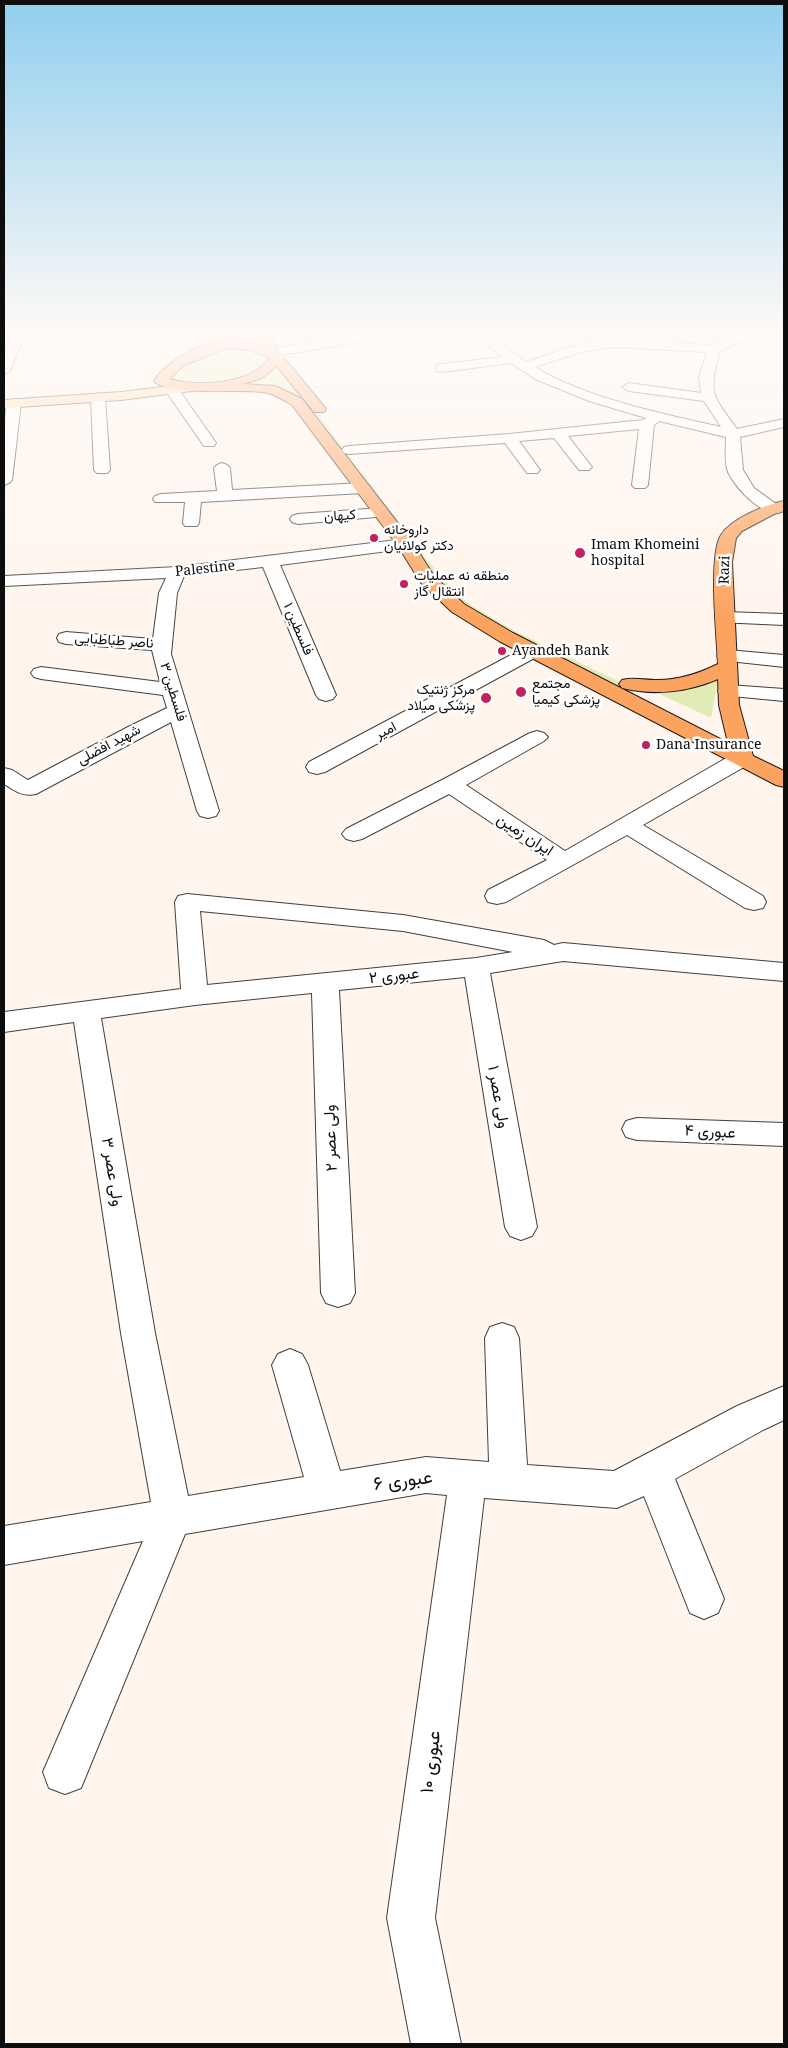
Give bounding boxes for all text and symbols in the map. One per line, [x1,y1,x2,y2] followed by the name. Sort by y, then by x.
[323,506,357,526] street label: کیهان
[384,522,454,554] place label: داروخانه دکتر کولائیان
[368,532,380,544] marker: داروخانه دکتر کولائیان
[591,537,700,570] place label: Imam Khomeini hospital
[573,546,587,560] marker: Imam Khomeini hospital
[716,555,734,585] street label: Razi
[174,557,236,581] street label: Palestine
[414,568,509,600] place label: منطقه نه عملیات انتقال گاز
[398,578,410,590] marker: منطقه نه عملیات انتقال گاز
[279,600,317,658] street label: فلسطین ۱
[74,630,154,652] street label: ناصر طباطبایی
[512,643,609,659] place label: Ayandeh Bank
[496,645,508,657] marker: Ayandeh Bank
[156,661,190,723] street label: فلسطین ۳
[532,676,600,709] place label: مجتمع پزشکی کیمیا
[407,682,475,714] place label: مرکز ژنتیک پزشکی میلاد
[514,685,528,699] marker: مجتمع پزشکی کیمیا
[479,691,493,705] marker: مرکز ژنتیک پزشکی میلاد
[372,718,400,744] street label: امیر
[74,721,144,769] street label: شهید افضلی
[656,737,762,753] place label: Dana Insurance
[640,739,652,751] marker: Dana Insurance
[493,810,557,860] street label: ایران زمین
[368,964,420,988] street label: عبوری ۲
[483,1064,513,1130] street label: ولی عصر ۱
[320,1104,342,1172] street label: ولی عصر ۲
[684,1121,736,1143] street label: عبوری ۴
[97,1136,127,1208] street label: ولی عصر ۳
[372,1466,434,1496] street label: عبوری ۶
[416,1729,446,1795] street label: عبوری ۱۰

